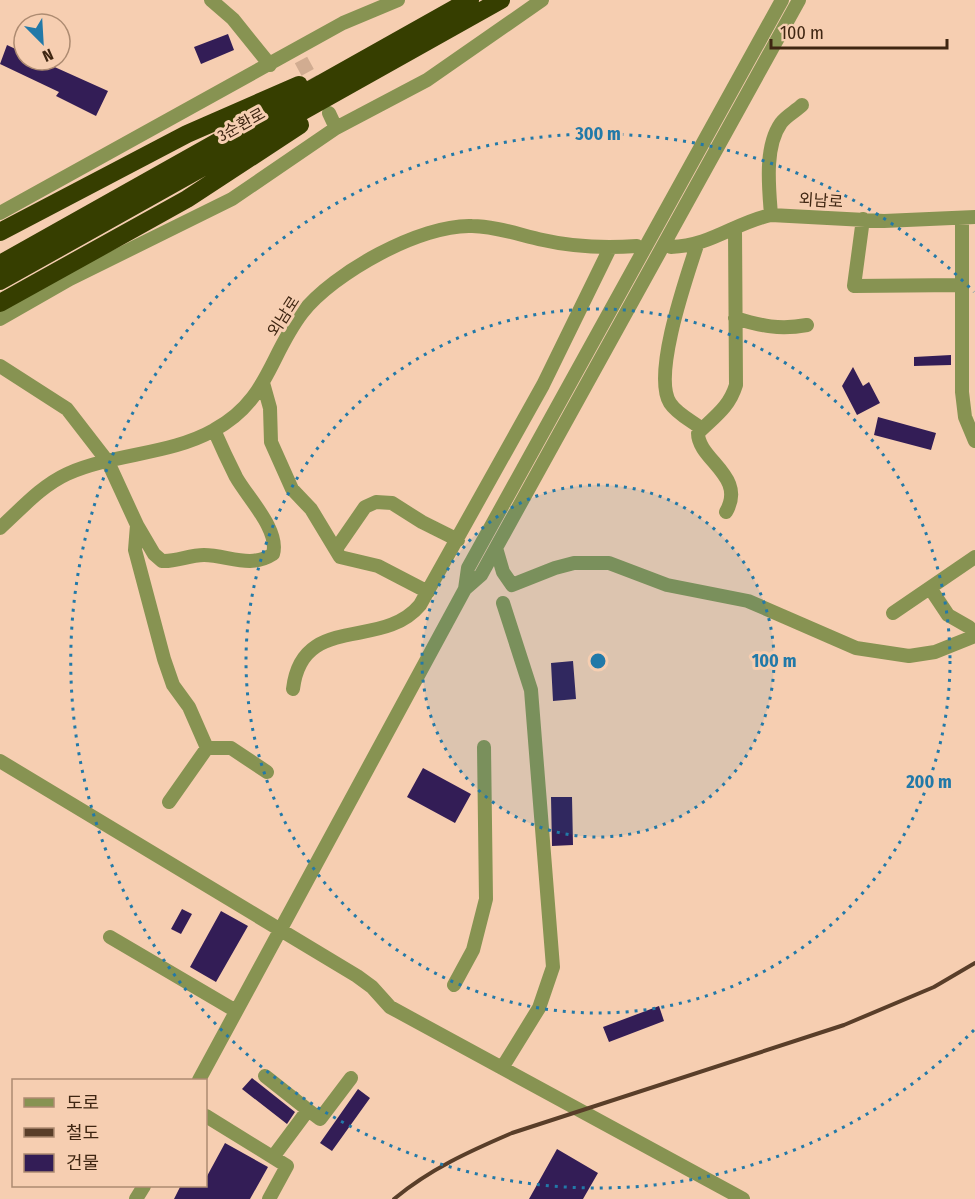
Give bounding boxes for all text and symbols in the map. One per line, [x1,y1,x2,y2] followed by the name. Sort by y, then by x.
[12,12,72,72] north arrow
[771,12,946,50] scale bar
[780,22,824,44] text: 100 m
[40,45,56,66] text: N
[214,104,269,145] street label: 3순환로
[574,123,621,145] text: 300 m
[798,189,844,212] street label: 외남로
[263,292,304,340] street label: 외남로
[752,650,796,672] text: 100 m
[588,651,608,671] centre of rings
[905,771,952,793] text: 200 m
[12,1079,207,1187] legend
[66,1092,99,1114] text: 도로
[66,1122,99,1144] text: 철도
[66,1152,99,1174] text: 건물

